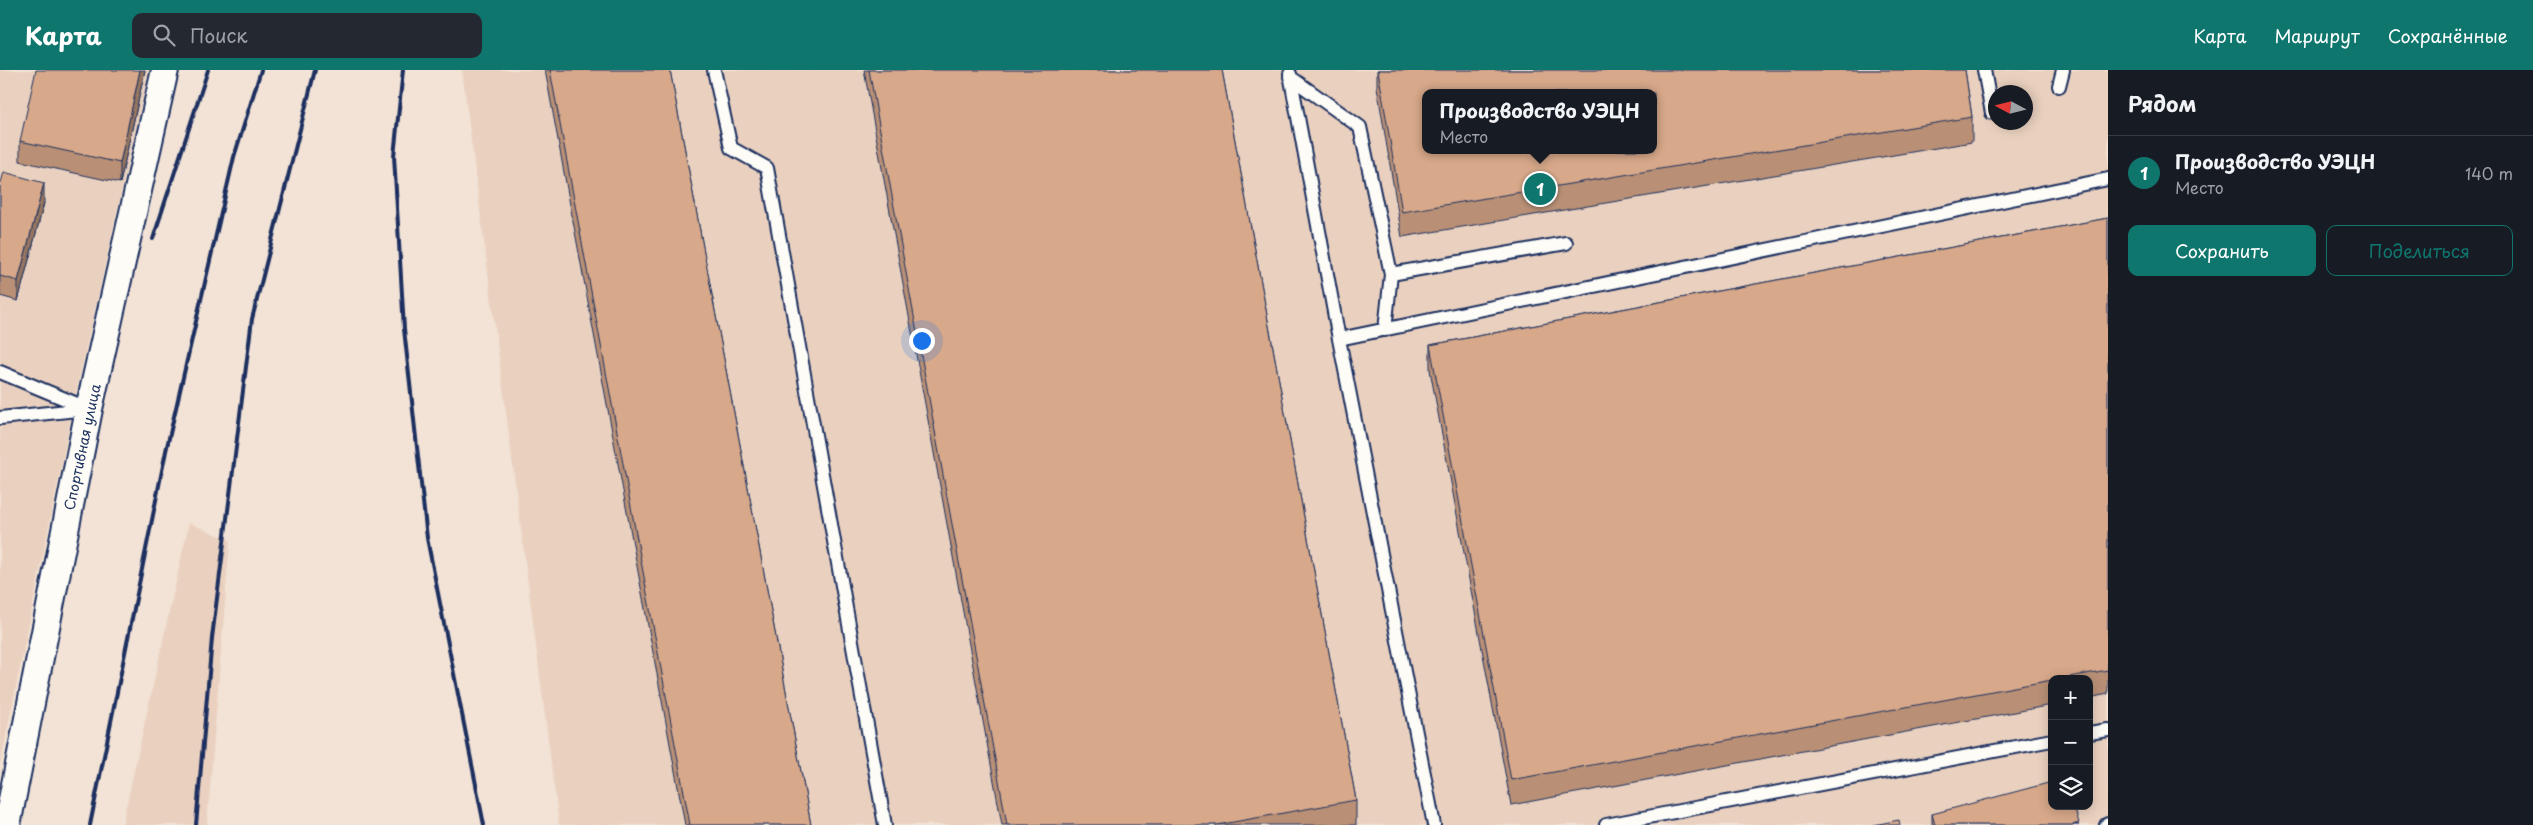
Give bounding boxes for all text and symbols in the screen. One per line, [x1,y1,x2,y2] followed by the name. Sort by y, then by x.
[132,13,482,58] search box
[25,17,102,53] text: Карта
[150,21,178,49] icon: search
[190,21,248,49] text: Поиск
[2194,22,2246,49] text: Карта
[2274,22,2360,49] text: Маршрут
[2388,22,2508,49] text: Сохранённые
[1988,85,2033,130] north arrow
[2128,87,2196,119] text: Рядом
[1422,89,1657,154] popup
[1439,96,1640,124] text: Производство УЭЦН
[1439,124,1488,148] text: Место
[2175,147,2375,175] text: Производство УЭЦН
[2140,161,2148,185] text: 1
[2465,161,2513,185] text: 140 m
[1524,170,1556,208] pin: 1
[2175,175,2224,199] text: Место
[2128,225,2316,276] button: Сохранить
[2326,225,2513,276] button: Поделиться
[909,328,935,354] your location
[58,382,106,512] street label: Спортивная улица
[2048,675,2093,810] map controls
[2048,675,2093,720] button: +
[2048,720,2093,765] button: −
[2048,765,2093,810] button: layers

